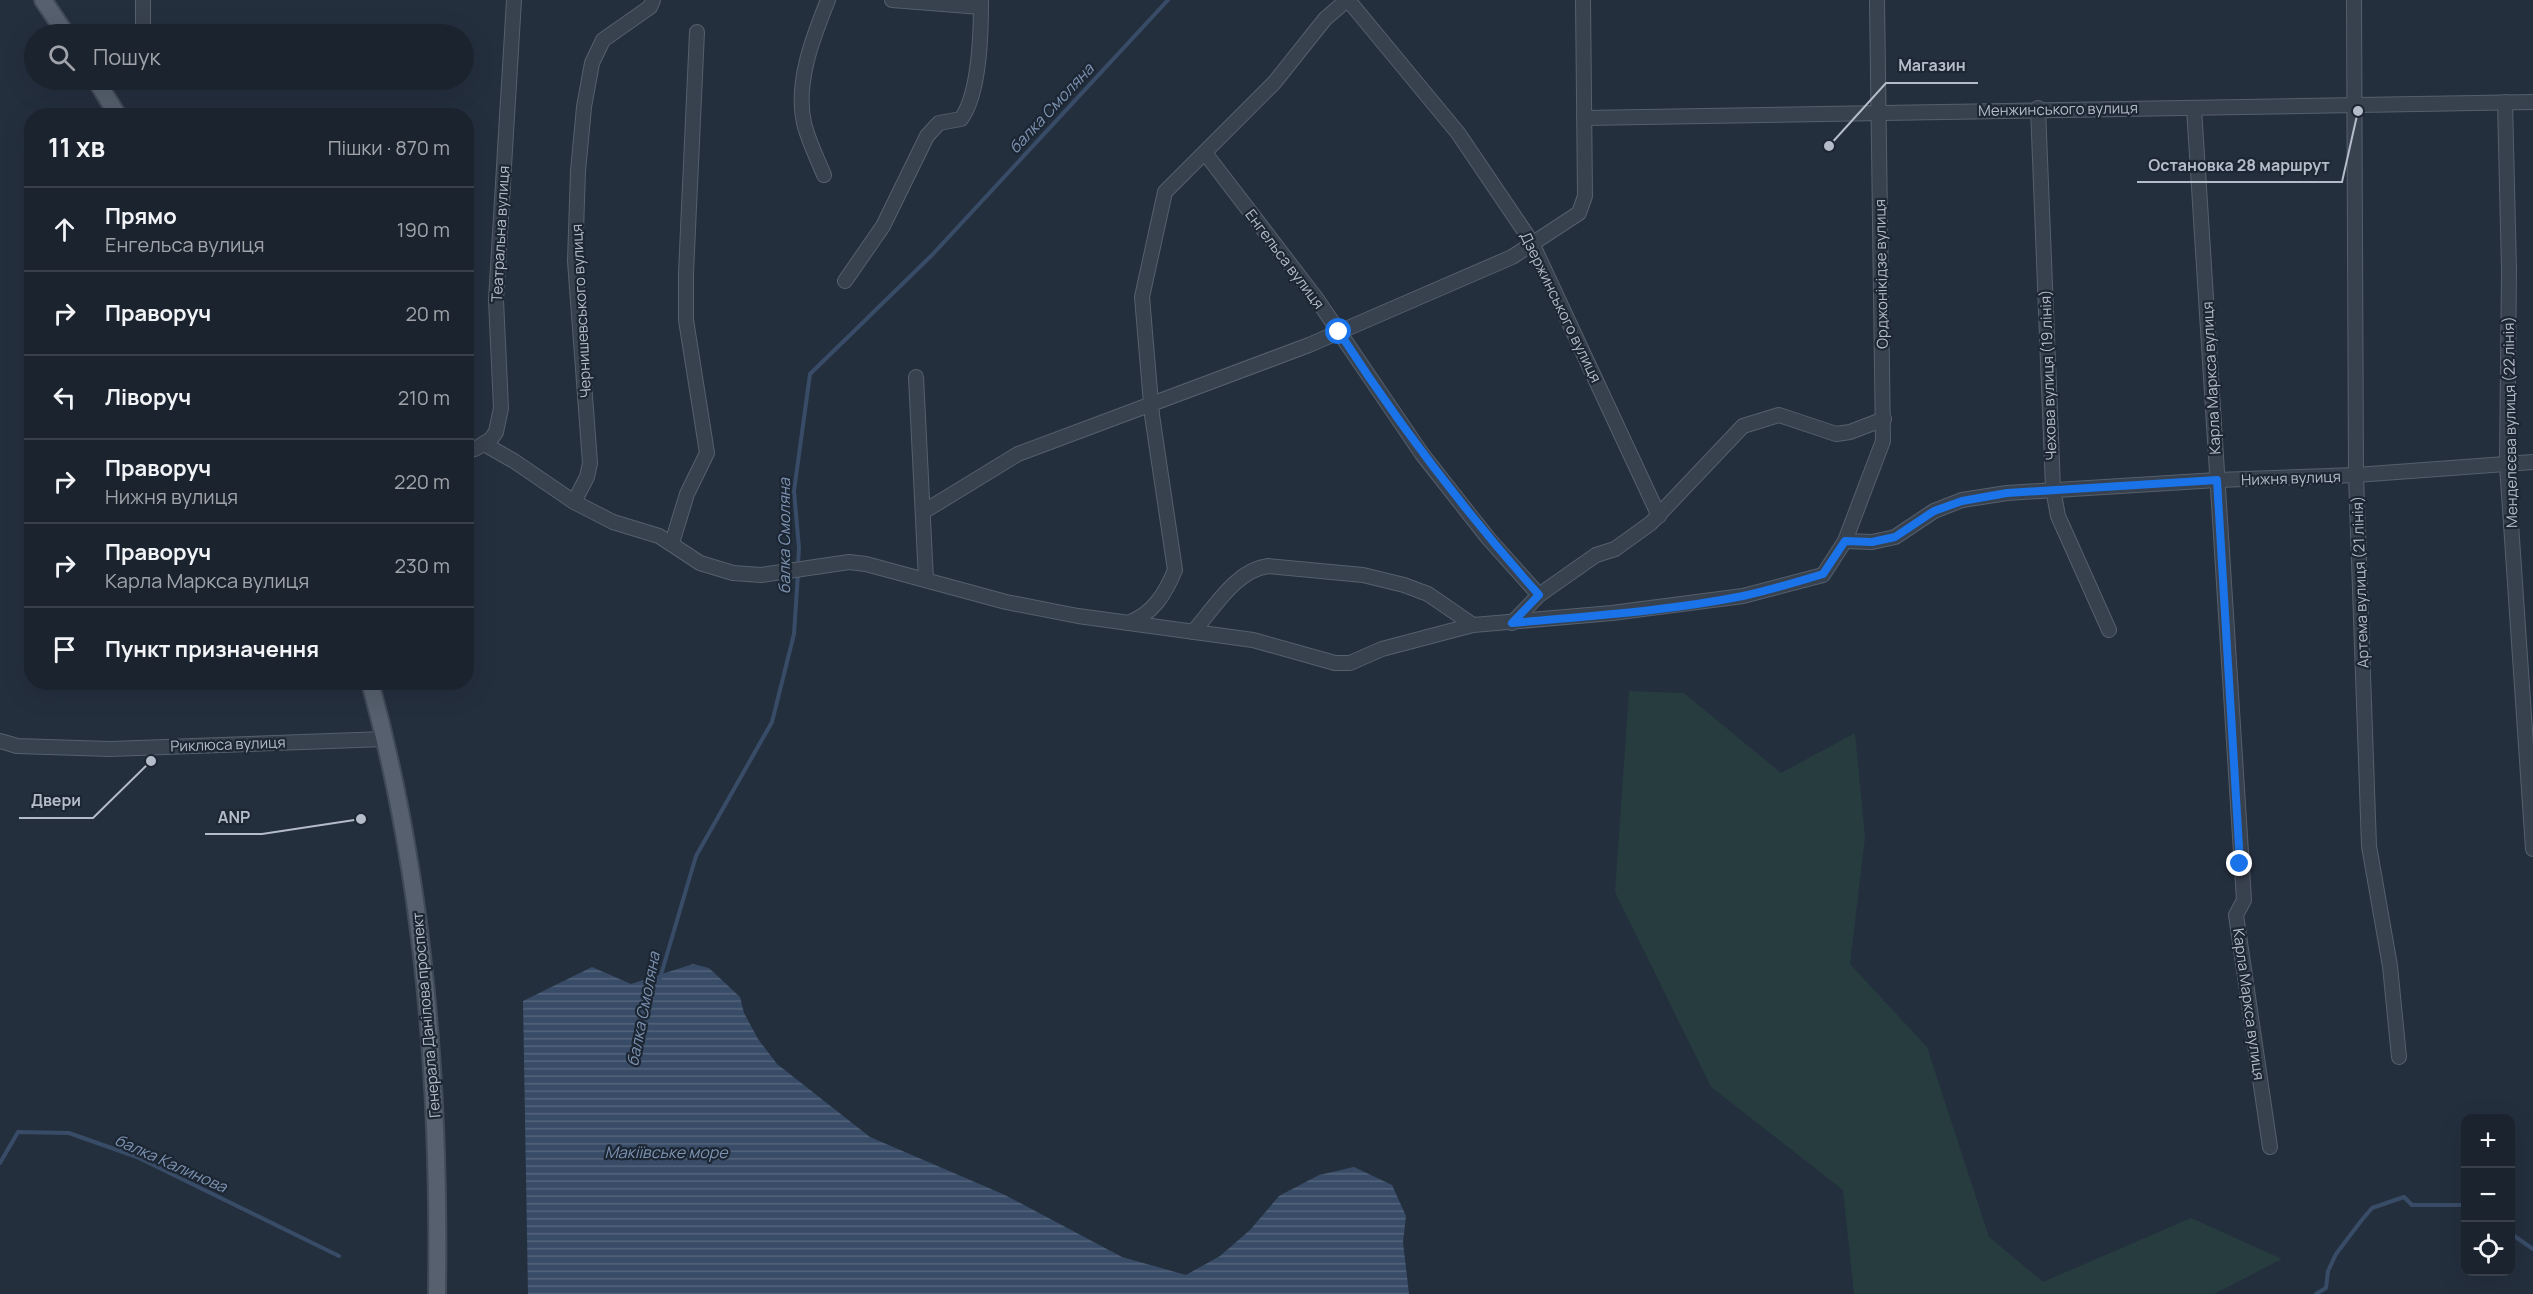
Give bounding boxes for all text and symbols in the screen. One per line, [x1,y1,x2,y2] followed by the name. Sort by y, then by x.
[24,24,474,90] search box
[45,41,78,74] icon: search
[93,42,160,72] text: Пошук
[1886,49,1978,83] callout: Магазин
[1898,54,1966,76] text: Магазин
[1003,57,1099,158] water label: балка Смоляна
[1978,97,2138,121] street label: Менжинського вулиця
[48,129,105,165] text: 11 хв
[328,134,450,161] text: Пішки · 870 m
[2137,148,2342,182] callout: Остановка 28 маршрут
[2148,154,2330,176] text: Остановка 28 маршрут
[486,165,514,303] street label: Театральна вулиця
[1869,199,1893,349] street label: Орджонікідзе вулиця
[105,201,177,231] text: Прямо
[1241,205,1329,313] street label: Енгельса вулиця
[48,213,81,246] icon: ahead
[397,216,450,243] text: 190 m
[566,223,596,399] street label: Чернишевського вулиця
[1515,228,1607,386] street label: Дзержинського вулиця
[105,231,265,258] text: Енгельса вулиця
[2035,289,2061,461] street label: Чехова вулиця (19 лiнiя)
[48,297,81,330] icon: right
[105,298,211,328] text: Праворуч
[405,300,450,327] text: 20 m
[2197,301,2225,455] street label: Карла Маркса вулиця
[2498,316,2522,528] street label: Менделєєва вулиця (22 лiнiя)
[1325,318,1351,344] route start
[48,381,81,414] icon: left
[105,382,191,412] text: Ліворуч
[398,384,450,411] text: 210 m
[105,453,211,483] text: Праворуч
[48,465,81,498] icon: right
[2241,466,2341,490] street label: Нижня вулиця
[394,468,450,495] text: 220 m
[773,477,795,594] water label: балка Смоляна
[105,483,238,510] text: Нижня вулиця
[2346,495,2374,669] street label: Артема вулиця (21 лiнiя)
[105,537,211,567] text: Праворуч
[48,549,81,582] icon: right
[394,552,450,579] text: 230 m
[105,567,309,594] text: Карла Маркса вулиця
[48,633,81,666] icon: arrive
[105,634,319,664] text: Пункт призначення
[170,731,286,757] street label: Риклюса вулиця
[19,784,93,818] callout: Двери
[31,789,81,811] text: Двери
[205,800,262,834] callout: ANP
[218,806,250,828] text: ANP
[2226,850,2252,876] route end
[407,911,445,1119] street label: Генерала Данілова проспект
[2228,927,2270,1081] street label: Карла Маркса вулиця
[621,949,665,1068] water label: балка Смоляна
[2461,1114,2515,1276] map controls
[2461,1114,2515,1168] button: +
[111,1128,232,1198] water label: балка Калинова
[604,1141,729,1163] water label: Макіївське море
[2461,1168,2515,1222] button: −
[2461,1222,2515,1276] button: locate

